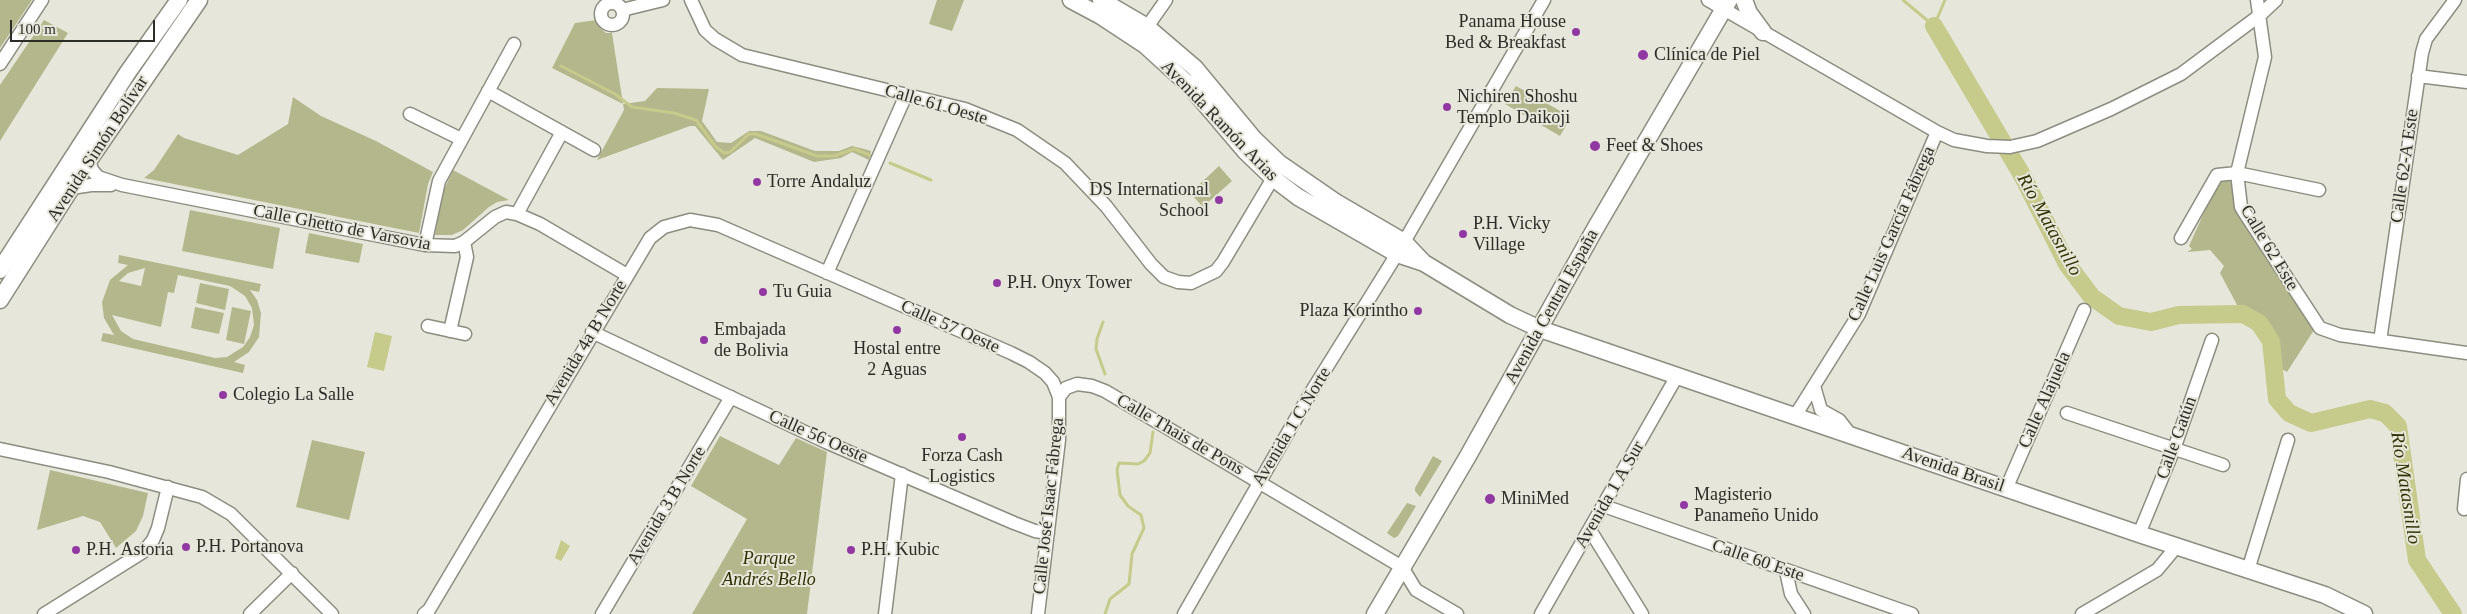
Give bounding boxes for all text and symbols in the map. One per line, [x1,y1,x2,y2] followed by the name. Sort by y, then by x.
[12,10,158,42] scale bar
[1445,11,1566,54] place label: Panama House Bed & Breakfast
[18,21,56,37] text: 100 m
[1570,26,1582,38] marker: Panama House Bed & Breakfast
[1654,44,1760,66] place label: Clínica de Piel
[1636,48,1650,62] marker: Clínica de Piel
[1156,56,1282,186] street label: Avenida Ramón Arias
[43,72,153,226] street label: Avenida Simón Bolívar
[882,80,990,130] street label: Calle 61 Oeste
[1457,86,1577,128] place label: Nichiren Shoshu Templo Daikoji
[1441,101,1453,113] marker: Nichiren Shoshu Templo Daikoji
[2386,108,2424,224] street label: Calle 62-A Este
[1606,135,1703,157] place label: Feet & Shoes
[1588,139,1602,153] marker: Feet & Shoes
[1844,143,1940,325] street label: Calle Luis García Fábrega
[2012,170,2086,280] water label: Río Matasnillo
[767,171,871,193] place label: Torre Andaluz
[751,176,763,188] marker: Torre Andaluz
[1090,179,1209,222] place label: DS International School
[1213,194,1225,206] marker: DS International School
[251,200,433,256] street label: Calle Ghetto de Varsovia
[2235,201,2303,295] street label: Calle 62 Este
[1473,213,1550,255] place label: P.H. Vicky Village
[1500,226,1604,388] street label: Avenida Central España
[1457,228,1469,240] marker: P.H. Vicky Village
[1007,272,1132,294] place label: P.H. Onyx Tower
[540,276,632,410] street label: Avenida 4a B Norte
[991,277,1003,289] marker: P.H. Onyx Tower
[773,281,832,303] place label: Tu Guia
[757,286,769,298] marker: Tu Guia
[897,296,1003,358] street label: Calle 57 Oeste
[1300,300,1408,322] place label: Plaza Korintho
[1412,305,1424,317] marker: Plaza Korintho
[714,319,788,362] place label: Embajada de Bolivia
[891,324,903,336] marker: Hostal entre 2 Aguas
[698,334,710,346] marker: Embajada de Bolivia
[853,338,941,380] place label: Hostal entre 2 Aguas
[2014,348,2076,452] street label: Calle Alajuela
[1248,364,1336,490] street label: Avenida 1 C Norte
[233,384,354,406] place label: Colegio La Salle
[217,389,229,401] marker: Colegio La Salle
[1112,390,1248,480] street label: Calle Thais de Pons
[2152,394,2202,482] street label: Calle Gatún
[765,406,871,468] street label: Calle 56 Oeste
[1029,417,1069,595] street label: Calle José Isaac Fábrega
[2385,430,2425,546] water label: Río Matasnillo
[956,431,968,443] marker: Forza Cash Logistics
[1571,438,1649,552] street label: Avenida 1 A Sur
[1899,442,2007,498] street label: Avenida Brasil
[623,443,711,569] street label: Avenida 3 B Norte
[921,445,1003,488] place label: Forza Cash Logistics
[1694,484,1818,526] place label: Magisterio Panameño Unido
[1501,488,1569,510] place label: MiniMed
[1483,492,1497,506] marker: MiniMed
[1678,499,1690,511] marker: Magisterio Panameño Unido
[1709,535,1807,587] street label: Calle 60 Este
[196,536,303,558] place label: P.H. Portanova
[86,539,174,561] place label: P.H. Astoria
[861,539,940,561] place label: P.H. Kubic
[180,541,192,553] marker: P.H. Portanova
[70,544,82,556] marker: P.H. Astoria
[845,544,857,556] marker: P.H. Kubic
[722,548,816,590] park label: Parque Andrés Bello

